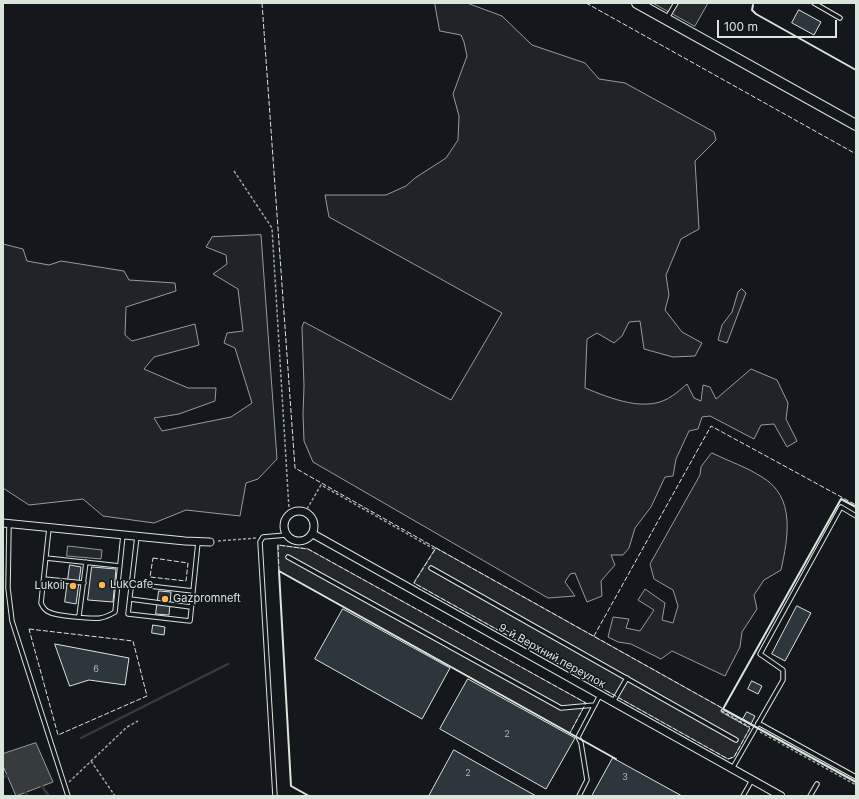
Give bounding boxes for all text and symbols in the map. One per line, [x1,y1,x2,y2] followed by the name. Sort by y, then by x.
[719,12,839,38] scale bar
[724,19,758,34] text: 100 m
[110,578,153,592] place label: LukCafe
[35,579,65,593] place label: Lukoil
[97,580,107,590] marker: LukCafe
[68,581,78,591] marker: Lukoil
[173,592,241,606] place label: Gazpromneft
[160,594,170,604] marker: Gazpromneft
[496,621,608,691] street label: 9-й Верхний переулок
[93,664,99,674] house number: 6
[504,729,510,739] house number: 2
[465,768,471,778] house number: 2
[622,772,628,782] house number: 3

